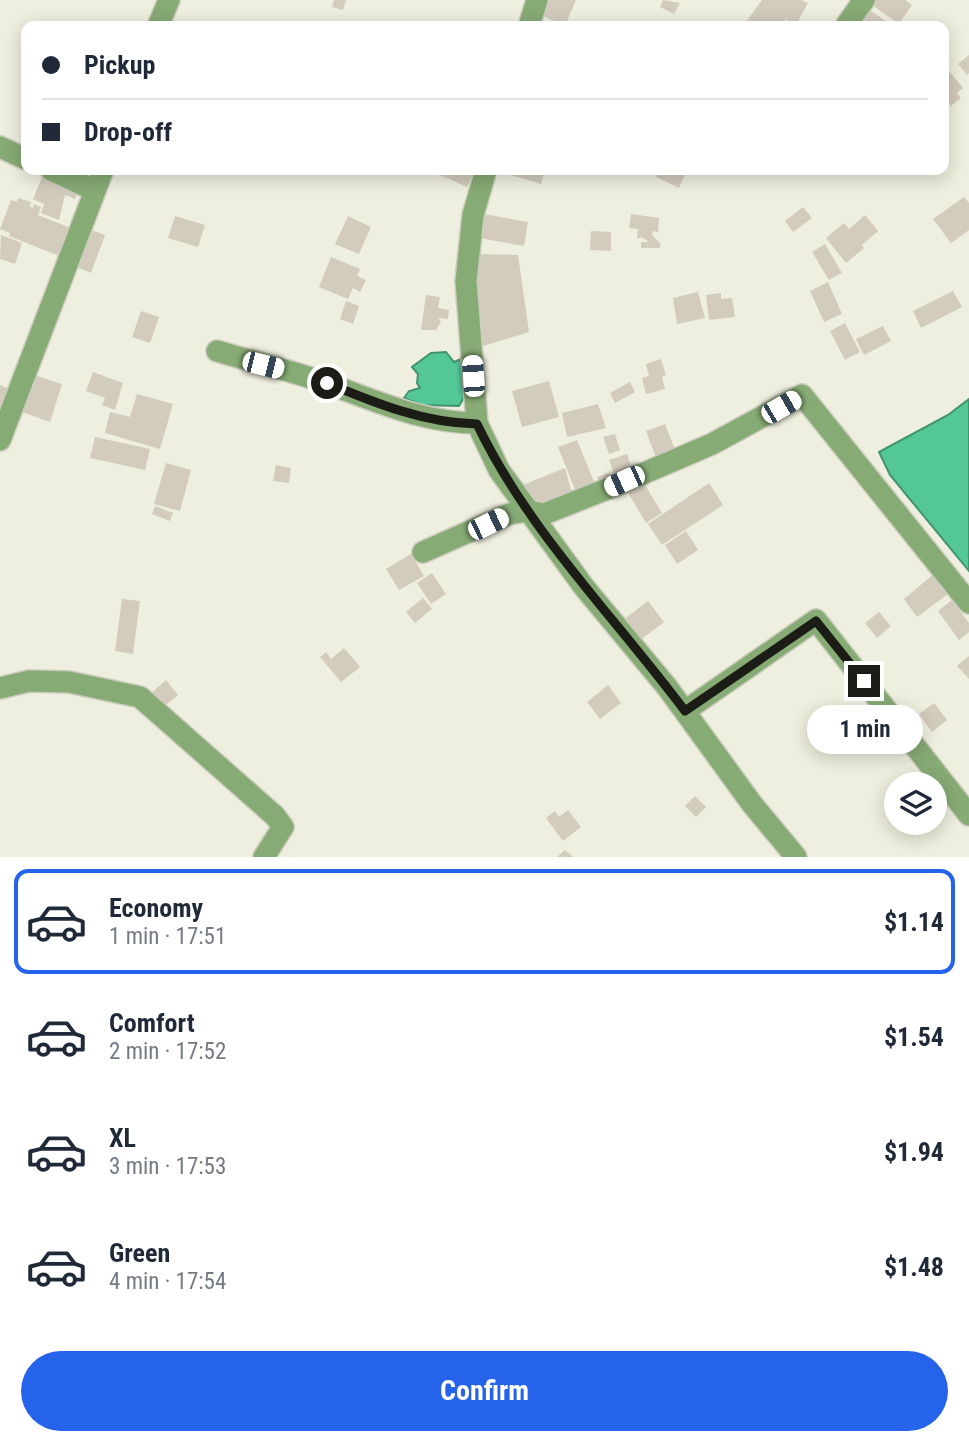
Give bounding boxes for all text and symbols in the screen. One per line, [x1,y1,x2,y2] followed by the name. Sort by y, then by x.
[84,50,155,80] text: Pickup
[84,117,172,147] text: Drop-off
[241,350,286,380] car
[462,354,485,398] car
[311,367,343,399] route start
[758,387,805,427] car
[601,463,648,499] car
[465,505,512,543] car
[848,665,880,697] route end
[806,706,922,754] callout: 1 min
[839,716,891,743] text: 1 min
[884,772,947,835] map controls
[884,772,947,835] button: layers
[25,890,88,953] icon: car
[109,893,203,923] text: Economy
[884,907,944,937] text: $1.14
[109,923,226,950] text: 1 min · 17:51
[25,1005,88,1068] icon: car
[109,1008,195,1038] text: Comfort
[884,1022,944,1052] text: $1.54
[109,1038,226,1065] text: 2 min · 17:52
[25,1120,88,1183] icon: car
[109,1123,136,1153] text: XL
[884,1137,944,1167] text: $1.94
[109,1153,226,1180] text: 3 min · 17:53
[25,1235,88,1298] icon: car
[109,1238,170,1268] text: Green
[884,1252,944,1282] text: $1.48
[109,1268,226,1295] text: 4 min · 17:54
[21,1351,948,1431] button: Confirm

